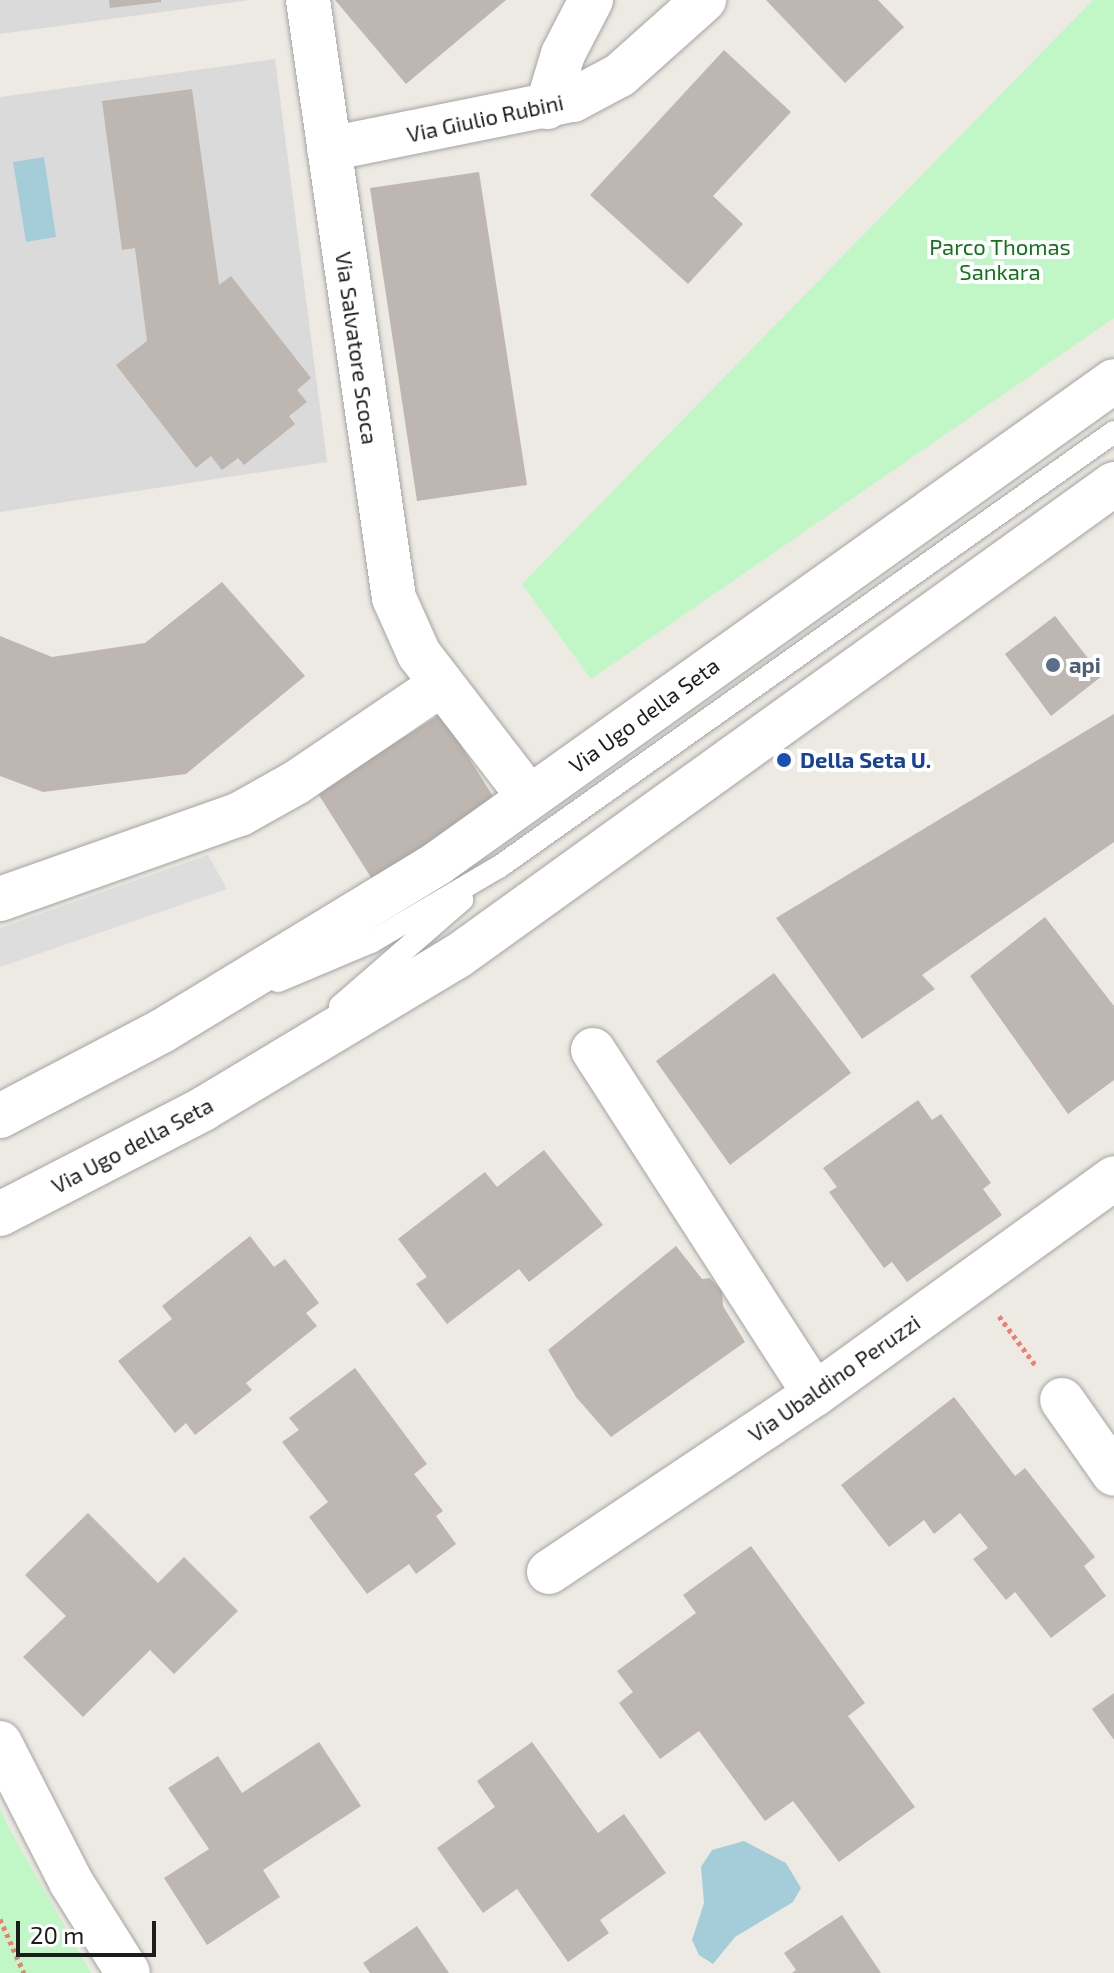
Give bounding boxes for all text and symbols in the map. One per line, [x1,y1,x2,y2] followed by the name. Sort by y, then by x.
[404,89,566,147] street label: Via Giulio Rubini
[929,233,1071,284] park label: Parco Thomas Sankara
[330,250,384,446] street label: Via Salvatore Scoca
[564,652,724,778] street label: Via Ugo della Seta
[1069,652,1101,678] place label: api
[1044,656,1062,674] marker: api
[800,747,931,773] place label: Della Seta U.
[775,751,793,769] marker: Della Seta U.
[47,1091,217,1199] street label: Via Ugo della Seta
[743,1309,925,1447] street label: Via Ubaldino Peruzzi
[20,1905,160,1955] scale bar
[30,1920,84,1949] text: 20 m

